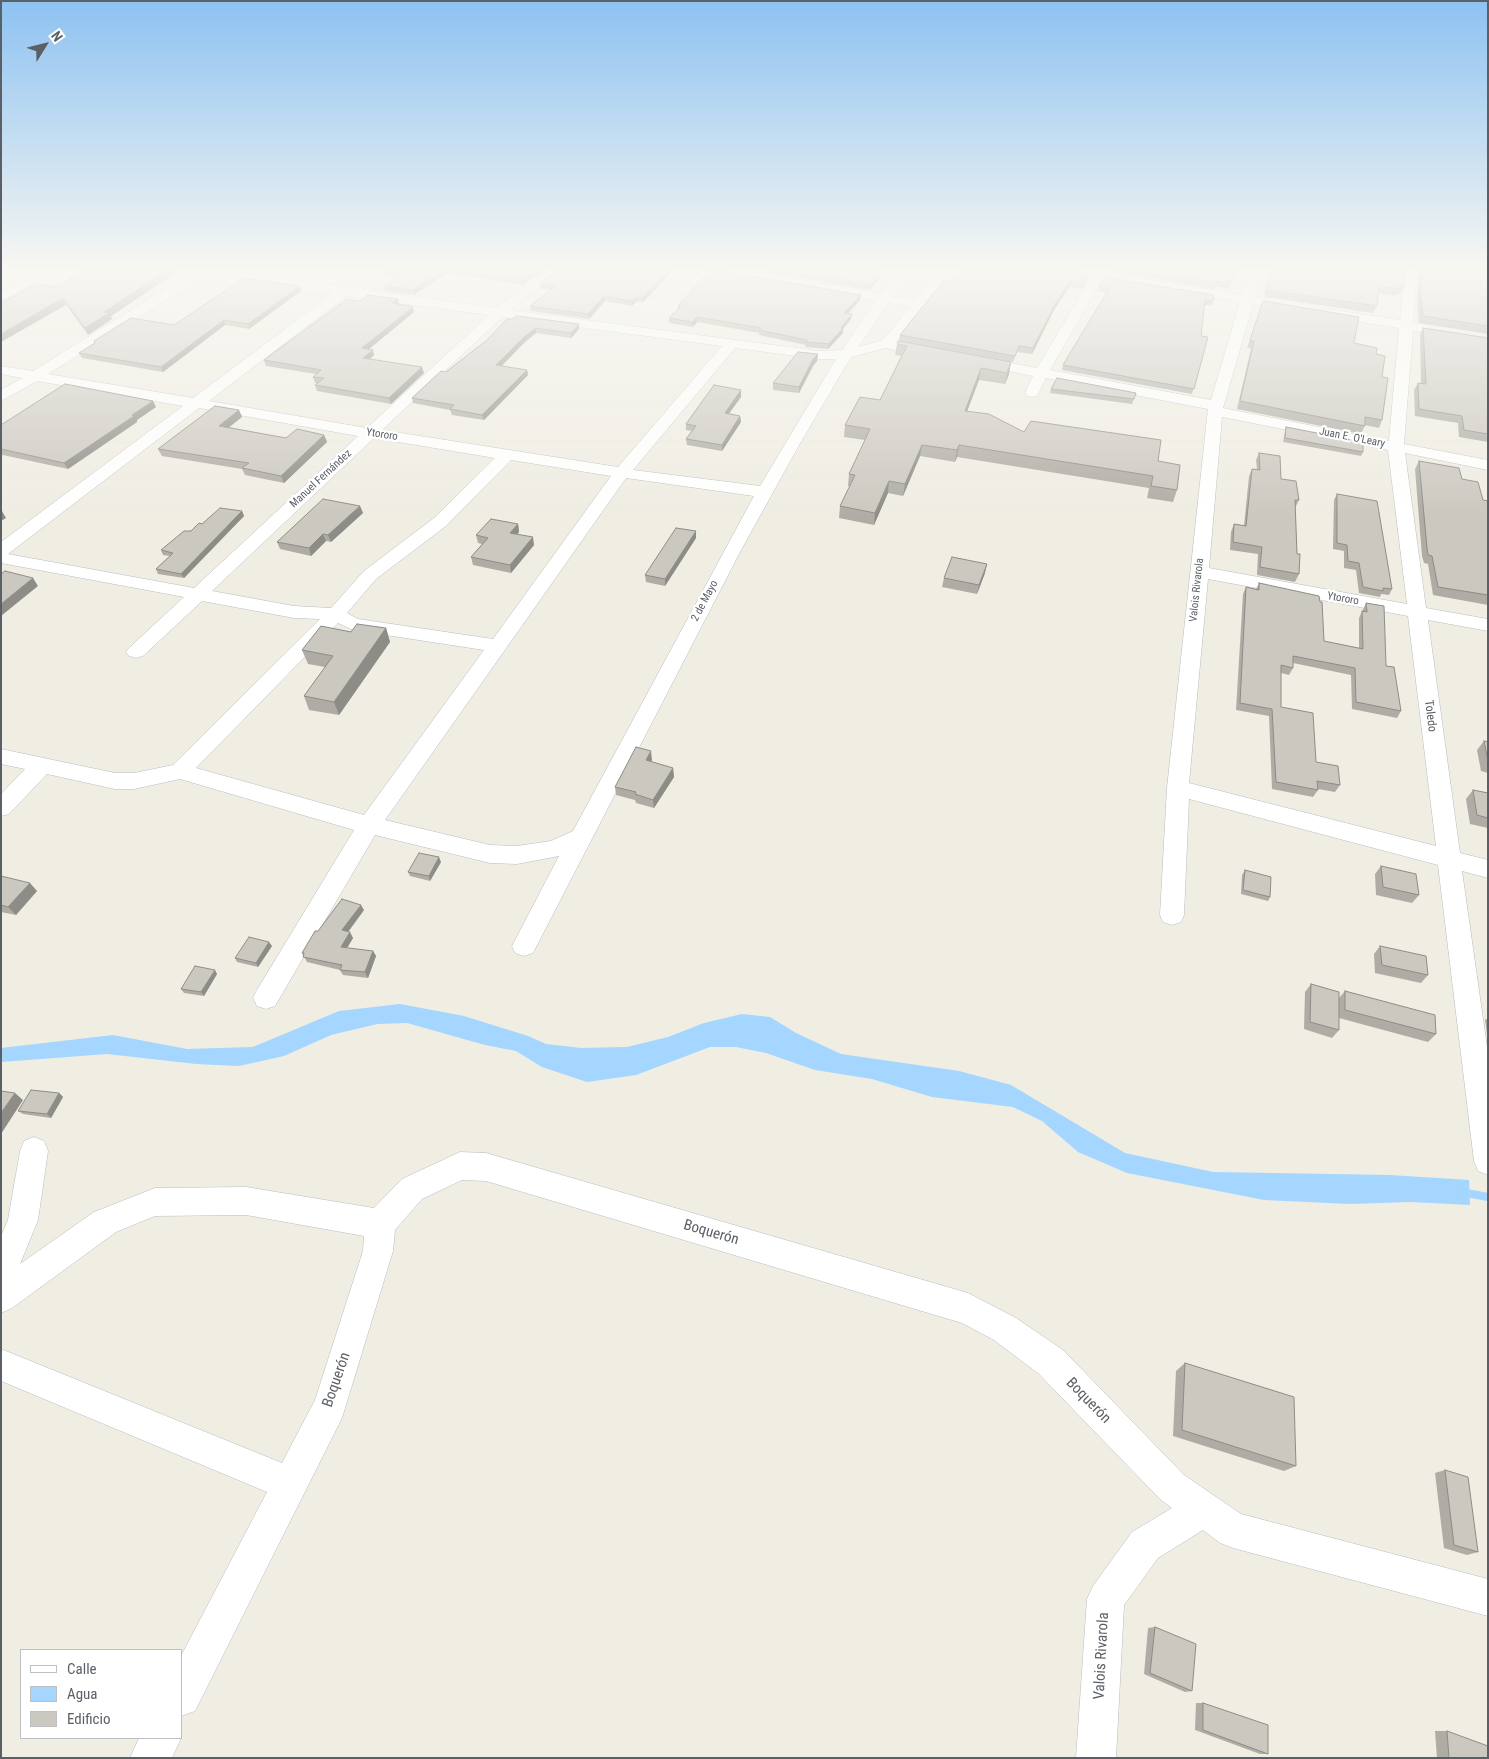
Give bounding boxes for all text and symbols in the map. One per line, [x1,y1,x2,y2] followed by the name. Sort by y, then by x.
[20,20,70,70] north arrow
[48,28,66,44] text: N
[1318,425,1386,451] street label: Juan E. O'Leary
[365,426,399,444] street label: Ytororo
[287,447,355,511] street label: Manuel Fernández
[1187,557,1207,623] street label: Valois Rivarola
[689,578,721,624] street label: 2 de Mayo
[1326,590,1360,608] street label: Ytororo
[1421,699,1439,733] street label: Toledo
[681,1217,741,1249] street label: Boquerón
[319,1350,355,1410] street label: Boquerón
[1062,1374,1114,1428] street label: Boquerón
[1091,1612,1113,1700] street label: Valois Rivarola
[20,1649,182,1739] legend
[67,1660,97,1678] text: Calle
[67,1685,97,1703] text: Agua
[67,1710,110,1728] text: Edificio

